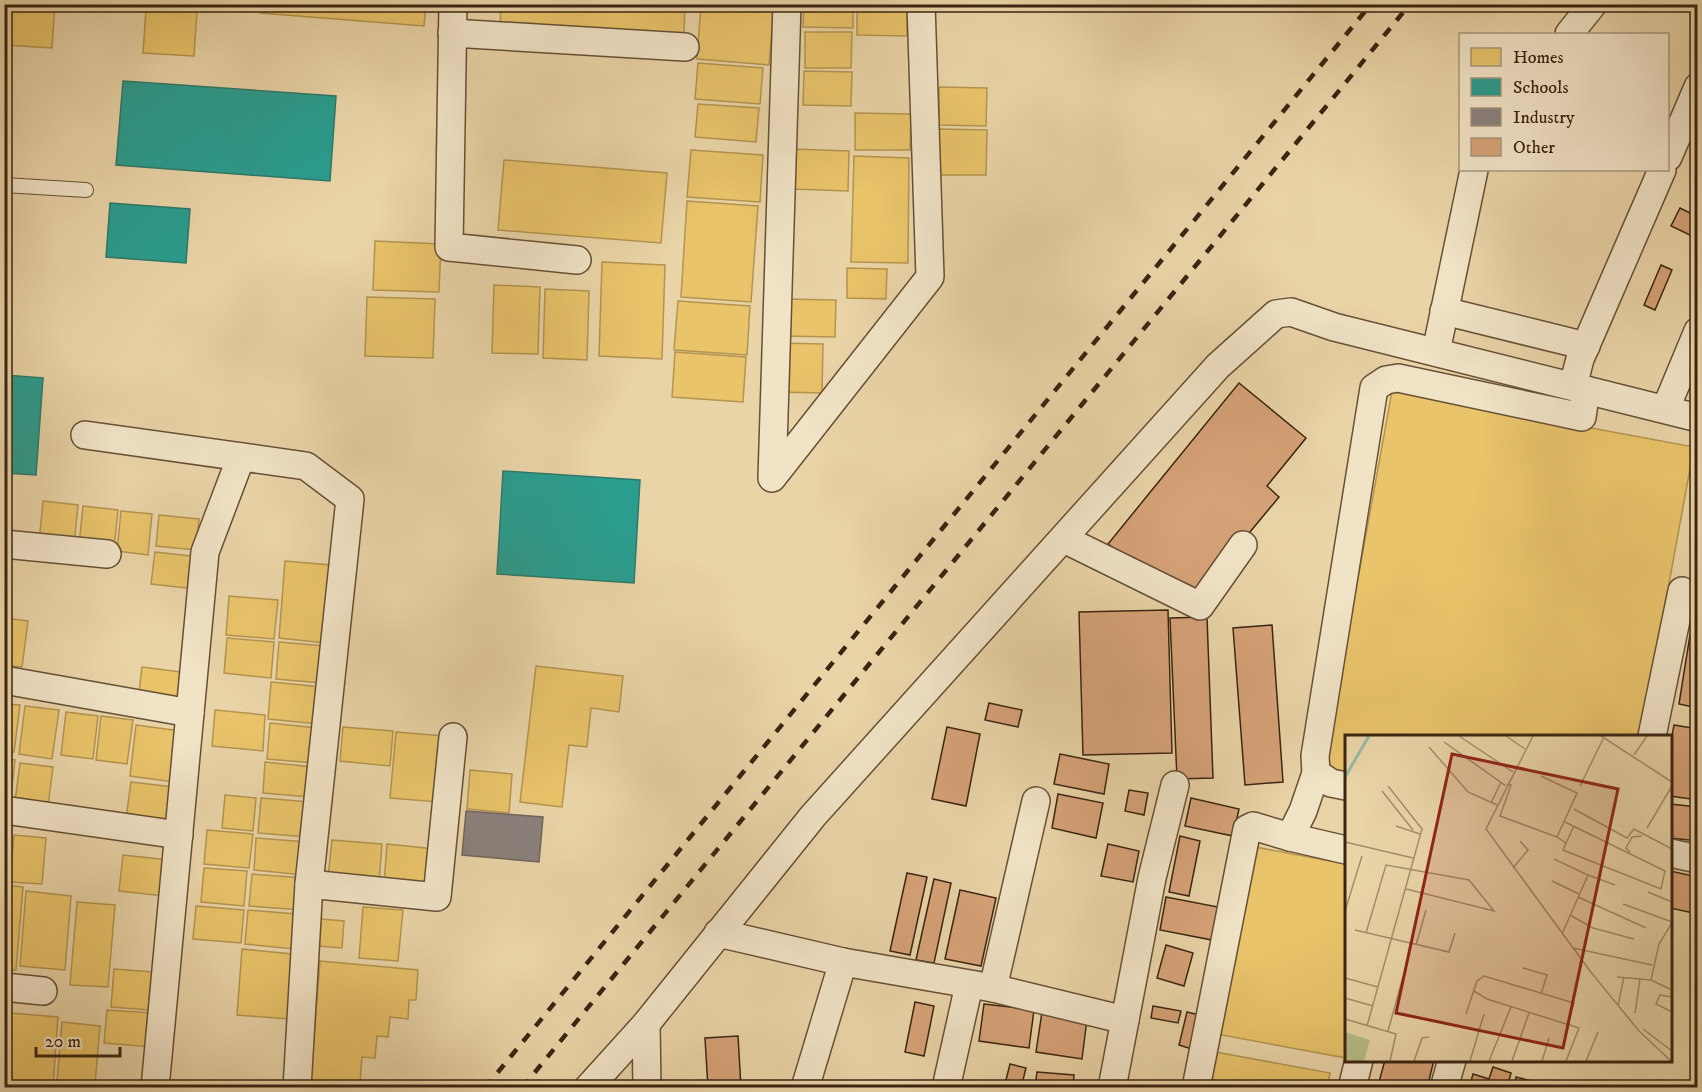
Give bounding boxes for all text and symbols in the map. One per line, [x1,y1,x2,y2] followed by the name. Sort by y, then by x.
[1459,33,1669,171] legend
[1513,47,1564,69] text: Homes
[1513,77,1568,99] text: Schools
[1513,107,1575,129] text: Industry
[1513,137,1555,159] text: Other
[1345,735,1672,1062] inset map
[36,1020,120,1058] scale bar
[45,1031,81,1053] text: 20 m

